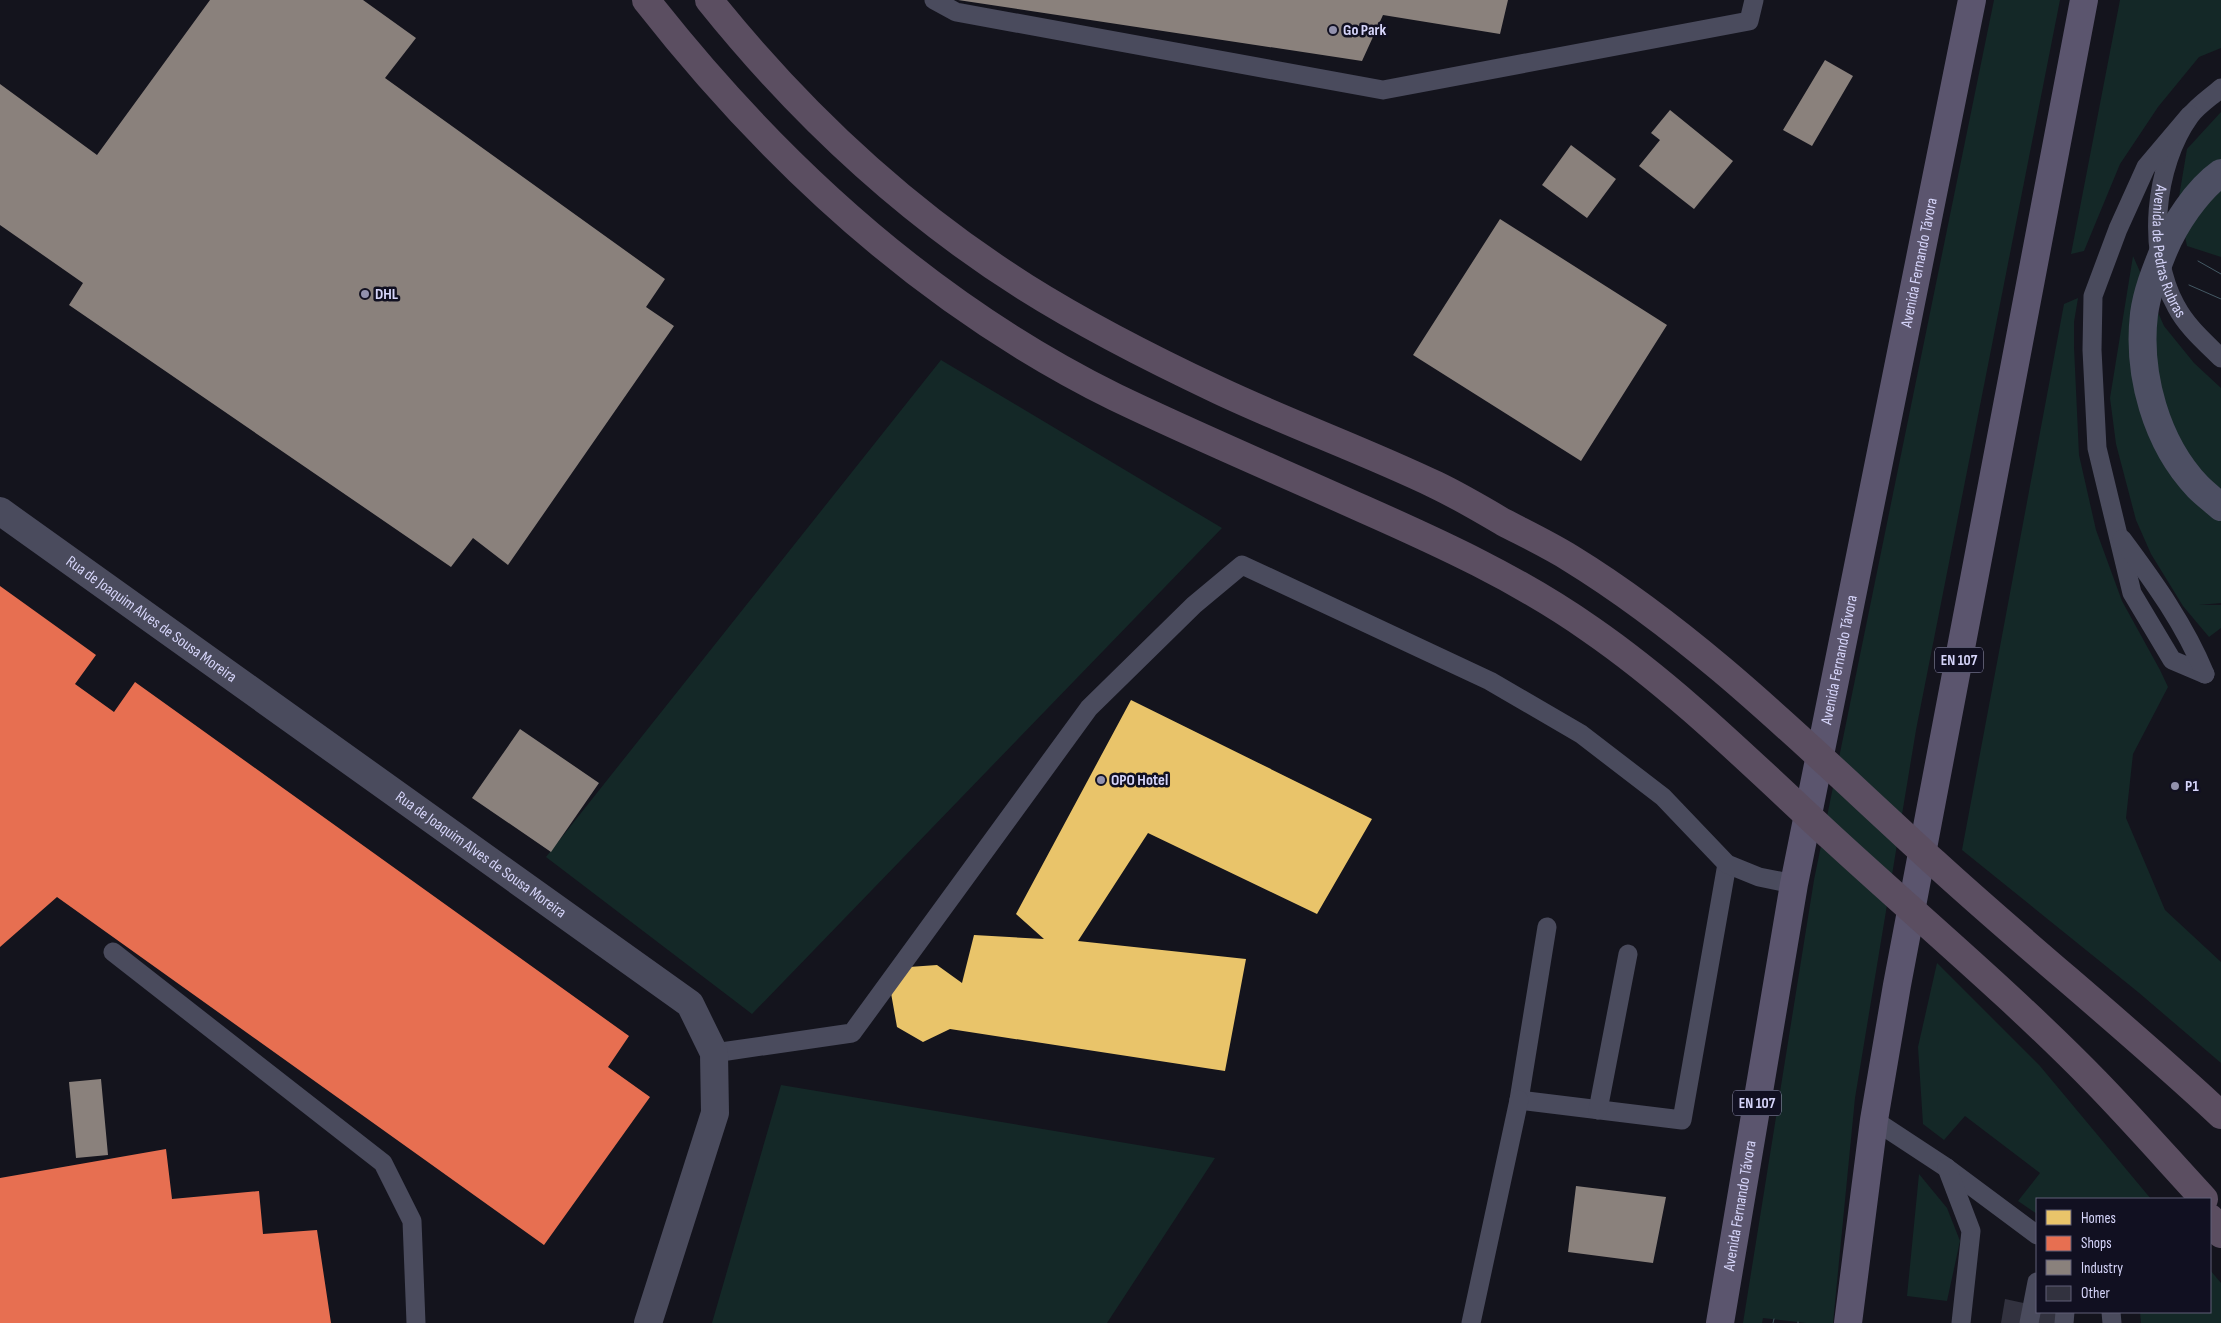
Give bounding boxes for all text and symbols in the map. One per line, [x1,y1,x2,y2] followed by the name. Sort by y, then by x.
[1343,21,1386,40] place label: Go Park
[1327,24,1339,36] marker: Go Park
[2148,182,2190,321] street label: Avenida de Pedras Rubras
[1897,196,1941,330] street label: Avenida Fernando Távora
[375,285,399,304] place label: DHL
[359,288,371,300] marker: DHL
[62,552,240,687] street label: Rua de Joaquim Alves de Sousa Moreira
[1817,593,1861,727] street label: Avenida Fernando Távora
[1935,648,1983,672] road number: EN 107
[1111,771,1168,790] place label: OPO Hotel
[1095,774,1107,786] marker: OPO Hotel
[2185,777,2199,796] place label: P1
[2169,780,2181,792] marker: P1
[392,787,570,922] street label: Rua de Joaquim Alves de Sousa Moreira
[1733,1090,1781,1116] road number: EN 107
[1719,1139,1760,1273] street label: Avenida Fernando Távora
[2036,1198,2211,1313] legend
[2081,1209,2116,1228] text: Homes
[2081,1234,2112,1253] text: Shops
[2081,1259,2123,1278] text: Industry
[2081,1284,2110,1303] text: Other

